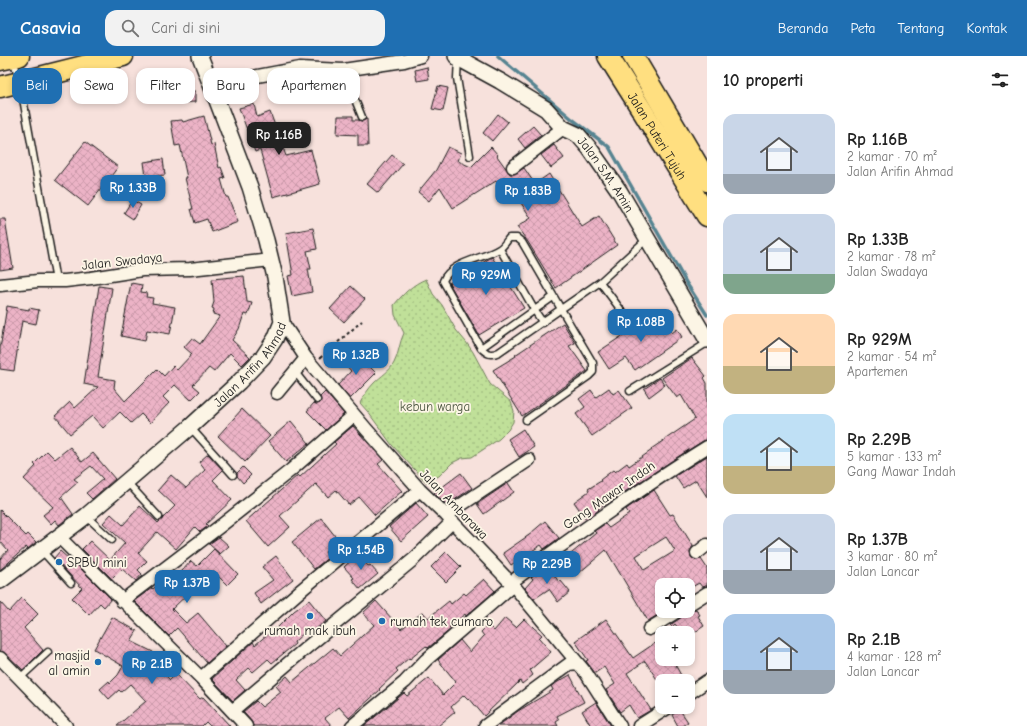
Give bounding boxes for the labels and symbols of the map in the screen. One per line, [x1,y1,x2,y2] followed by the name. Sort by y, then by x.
[625,89,690,182] street label: Jalan Puteri Tujuh
[238,122,320,156] pin: Rp 1.16B
[575,133,638,215] street label: Jalan S.M. Amin
[92,175,174,209] pin: Rp 1.33B
[487,178,569,212] pin: Rp 1.83B
[81,249,163,273] street label: Jalan Swadaya
[449,262,523,296] pin: Rp 929M
[600,309,682,343] pin: Rp 1.08B
[210,320,289,409] street label: Jalan Arifin Ahmad
[315,342,397,376] pin: Rp 1.32B
[400,399,470,414] park label: kebun warga
[560,458,658,532] street label: Gang Mawar Indah
[417,466,491,542] street label: Jalan Ambarawa
[320,537,402,571] pin: Rp 1.54B
[506,551,588,585] pin: Rp 2.29B
[67,555,127,570] place label: SPBU mini
[54,557,64,567] marker: SPBU mini
[146,570,228,604] pin: Rp 1.37B
[305,611,315,621] marker: rumah mak ibuh
[390,614,493,629] place label: rumah tek cumaro
[377,616,387,626] marker: rumah tek cumaro
[264,623,356,638] place label: rumah mak ibuh
[49,648,90,678] place label: masjid al amin
[115,651,189,685] pin: Rp 2.1B
[93,657,103,667] marker: masjid al amin

